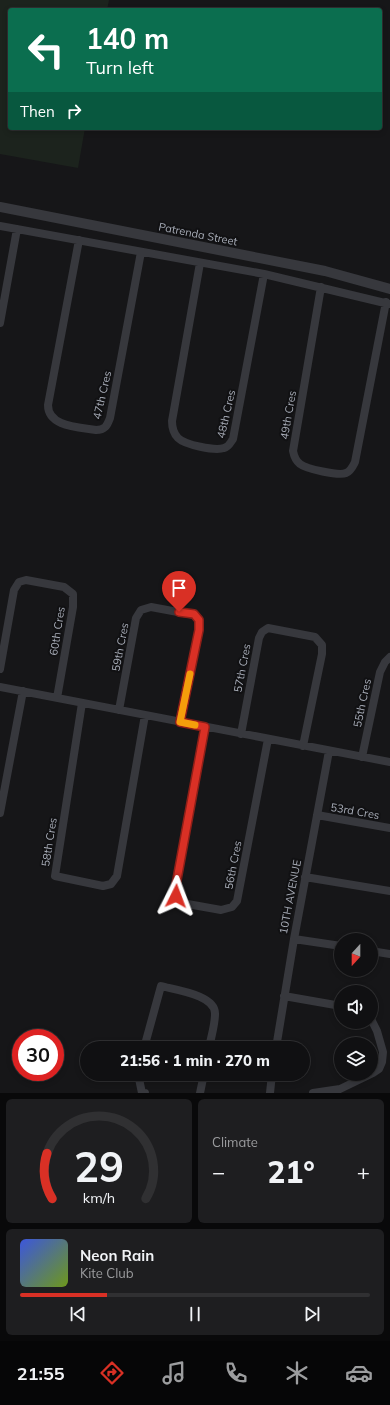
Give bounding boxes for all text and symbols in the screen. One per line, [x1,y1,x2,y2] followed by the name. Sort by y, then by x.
[86,21,169,56] text: 140 m
[20,24,72,76] icon: left
[86,56,154,79] text: Turn left
[63,100,85,122] icon: right
[20,102,55,121] text: Then
[157,219,239,249] street label: Patrenda Street
[90,369,114,421] street label: 47th Cres
[214,388,238,440] street label: 48th Cres
[277,390,299,440] street label: 49th Cres
[162,571,196,612] pin
[168,577,190,599] icon: arrive
[46,606,68,656] street label: 60th Cres
[108,621,132,673] street label: 59th Cres
[230,642,254,694] street label: 57th Cres
[350,677,374,729] street label: 55th Cres
[329,800,381,822] street label: 53rd Cres
[38,817,60,867] street label: 58th Cres
[221,839,245,891] street label: 56th Cres
[276,859,304,935] street label: 10TH AVENUE
[155,875,197,917] position arrow
[334,933,378,977] north arrow
[334,933,378,1081] map controls
[334,985,378,1029] button: sound
[12,1029,64,1081] speed limit sign: 30
[334,1037,378,1081] button: layers
[120,1051,270,1070] text: 21:56 · 1 min · 270 m
[212,1134,258,1150] text: Climate
[74,1140,124,1192] text: 29
[267,1153,315,1191] text: 21°
[212,1158,225,1186] text: −
[357,1158,370,1186] text: +
[83,1189,115,1207] text: km/h
[80,1246,154,1265] text: Neon Rain
[80,1265,134,1281] text: Kite Club
[67,1303,89,1325] icon: previous
[184,1303,206,1325] icon: pause
[301,1303,323,1325] icon: next
[98,1359,126,1387] icon: directions
[160,1359,188,1387] icon: music
[222,1359,250,1387] icon: phone
[283,1359,311,1387] icon: climate
[345,1359,373,1387] icon: car
[17,1362,65,1385] text: 21:55

